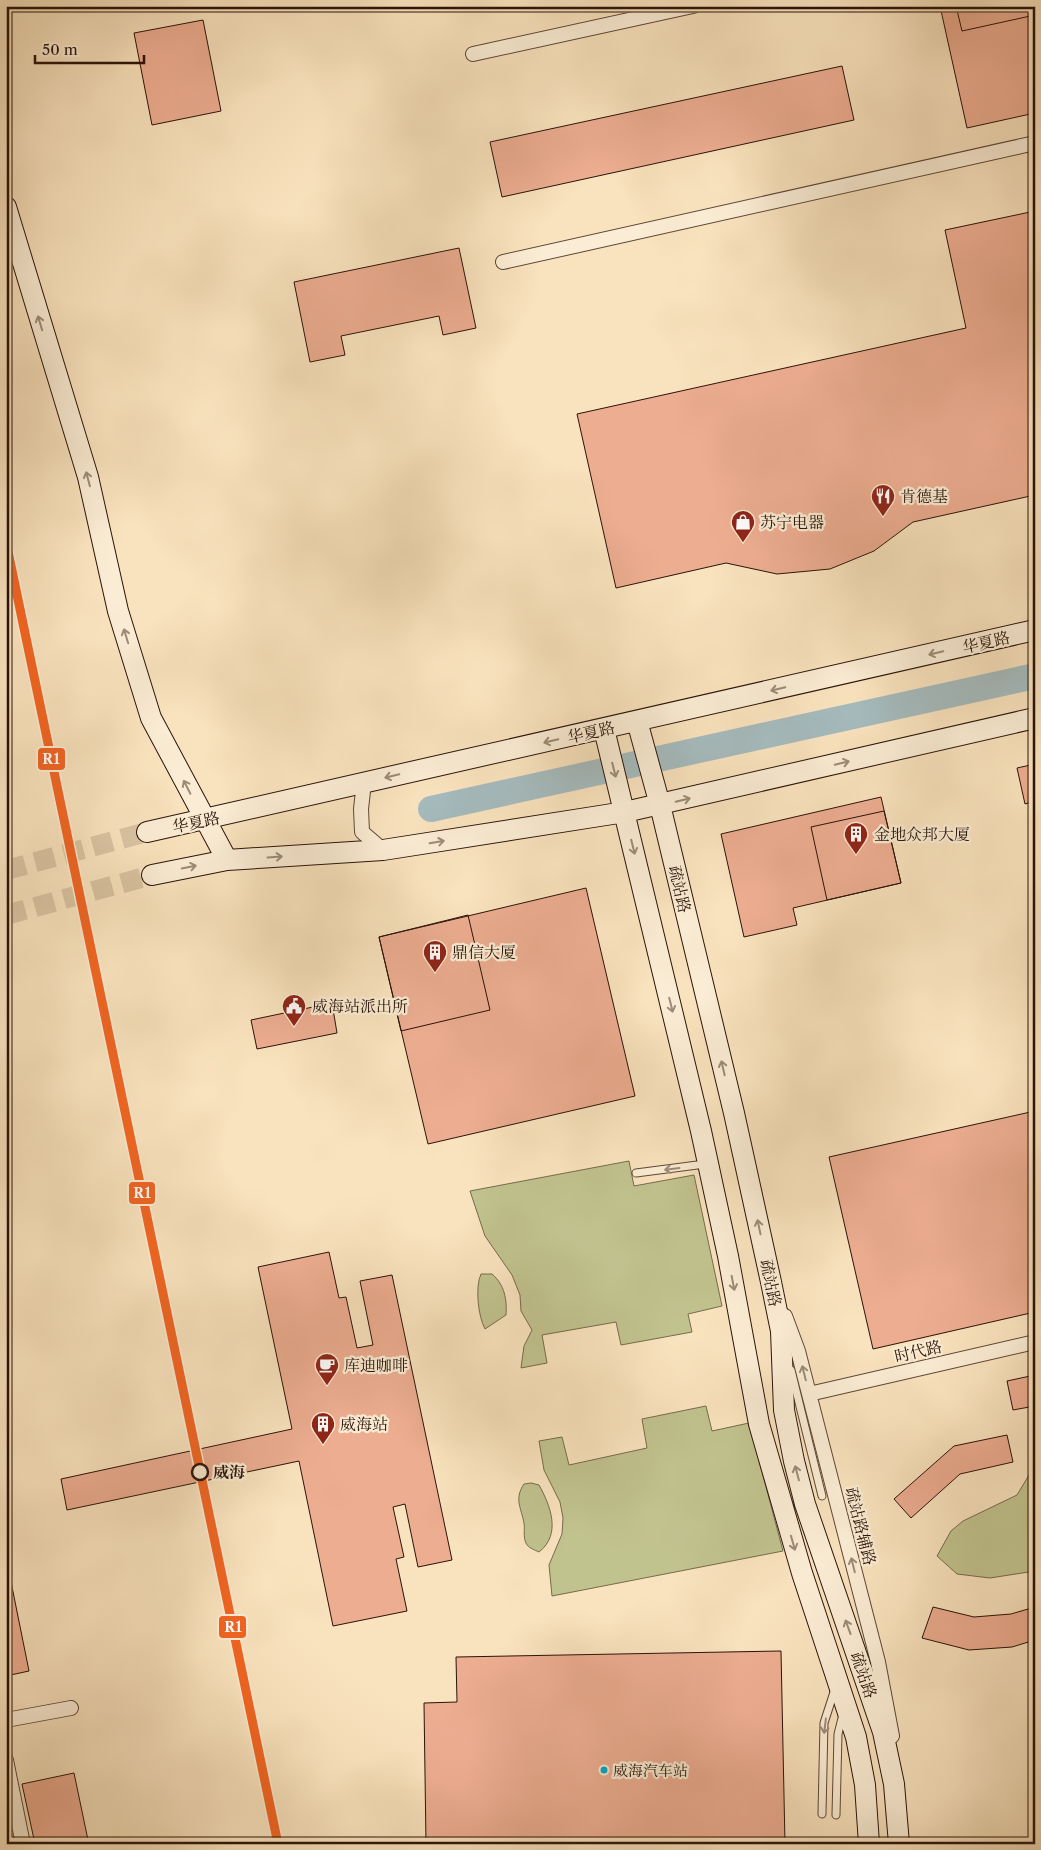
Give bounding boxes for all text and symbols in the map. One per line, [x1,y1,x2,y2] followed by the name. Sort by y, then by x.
[35,32,144,64] scale bar
[42,40,78,59] text: 50 m
[35,316,45,332] one-way arrow
[82,471,92,487] one-way arrow
[870,483,896,517] restaurant icon: 肯德基
[900,486,948,506] place label: 肯德基
[730,509,756,543] shop icon: 苏宁电器
[760,512,824,532] place label: 苏宁电器
[960,627,1012,657] street label: 华夏路
[121,629,130,645] one-way arrow
[929,649,945,658] one-way arrow
[770,685,786,694] one-way arrow
[565,717,617,747] street label: 华夏路
[543,737,559,746] one-way arrow
[37,747,66,771] line badge: R1
[42,750,60,768] text: R1
[833,758,849,767] one-way arrow
[610,762,619,778] one-way arrow
[385,772,401,781] one-way arrow
[181,780,191,794] one-way arrow
[675,795,691,804] one-way arrow
[170,807,222,837] street label: 华夏路
[843,821,869,855] building icon: 金地众邦大厦
[874,824,970,844] place label: 金地众邦大厦
[429,837,445,847] one-way arrow
[629,838,638,854] one-way arrow
[267,853,283,862] one-way arrow
[181,862,197,872] one-way arrow
[665,863,695,915] street label: 疏站路
[422,939,448,973] building icon: 鼎信大厦
[452,942,516,962] place label: 鼎信大厦
[281,993,307,1027] public building icon: 威海站派出所
[312,996,408,1016] place label: 威海站派出所
[667,996,676,1012] one-way arrow
[718,1061,727,1077] one-way arrow
[665,1164,681,1174] one-way arrow
[128,1181,156,1205] line badge: R1
[133,1184,151,1202] text: R1
[754,1219,763,1235] one-way arrow
[756,1257,786,1309] street label: 疏站路
[729,1275,739,1291] one-way arrow
[892,1336,944,1366] street label: 时代路
[314,1352,340,1386] cafe icon: 库迪咖啡
[344,1355,408,1375] place label: 库迪咖啡
[799,1366,808,1382] one-way arrow
[310,1411,336,1445] building icon: 威海站
[340,1414,388,1434] place label: 威海站
[213,1462,245,1482] place label: 威海
[191,1463,209,1481] marker: 威海
[791,1465,801,1481] one-way arrow
[842,1485,880,1567] street label: 疏站路辅路
[789,1535,799,1551] one-way arrow
[848,1557,857,1573] one-way arrow
[218,1615,247,1639] line badge: R1
[224,1618,242,1636] text: R1
[843,1620,852,1635] one-way arrow
[847,1649,881,1701] street label: 疏站路
[819,1717,829,1733] one-way arrow
[613,1761,688,1780] place label: 威海汽车站
[599,1765,609,1775] marker: 威海汽车站

